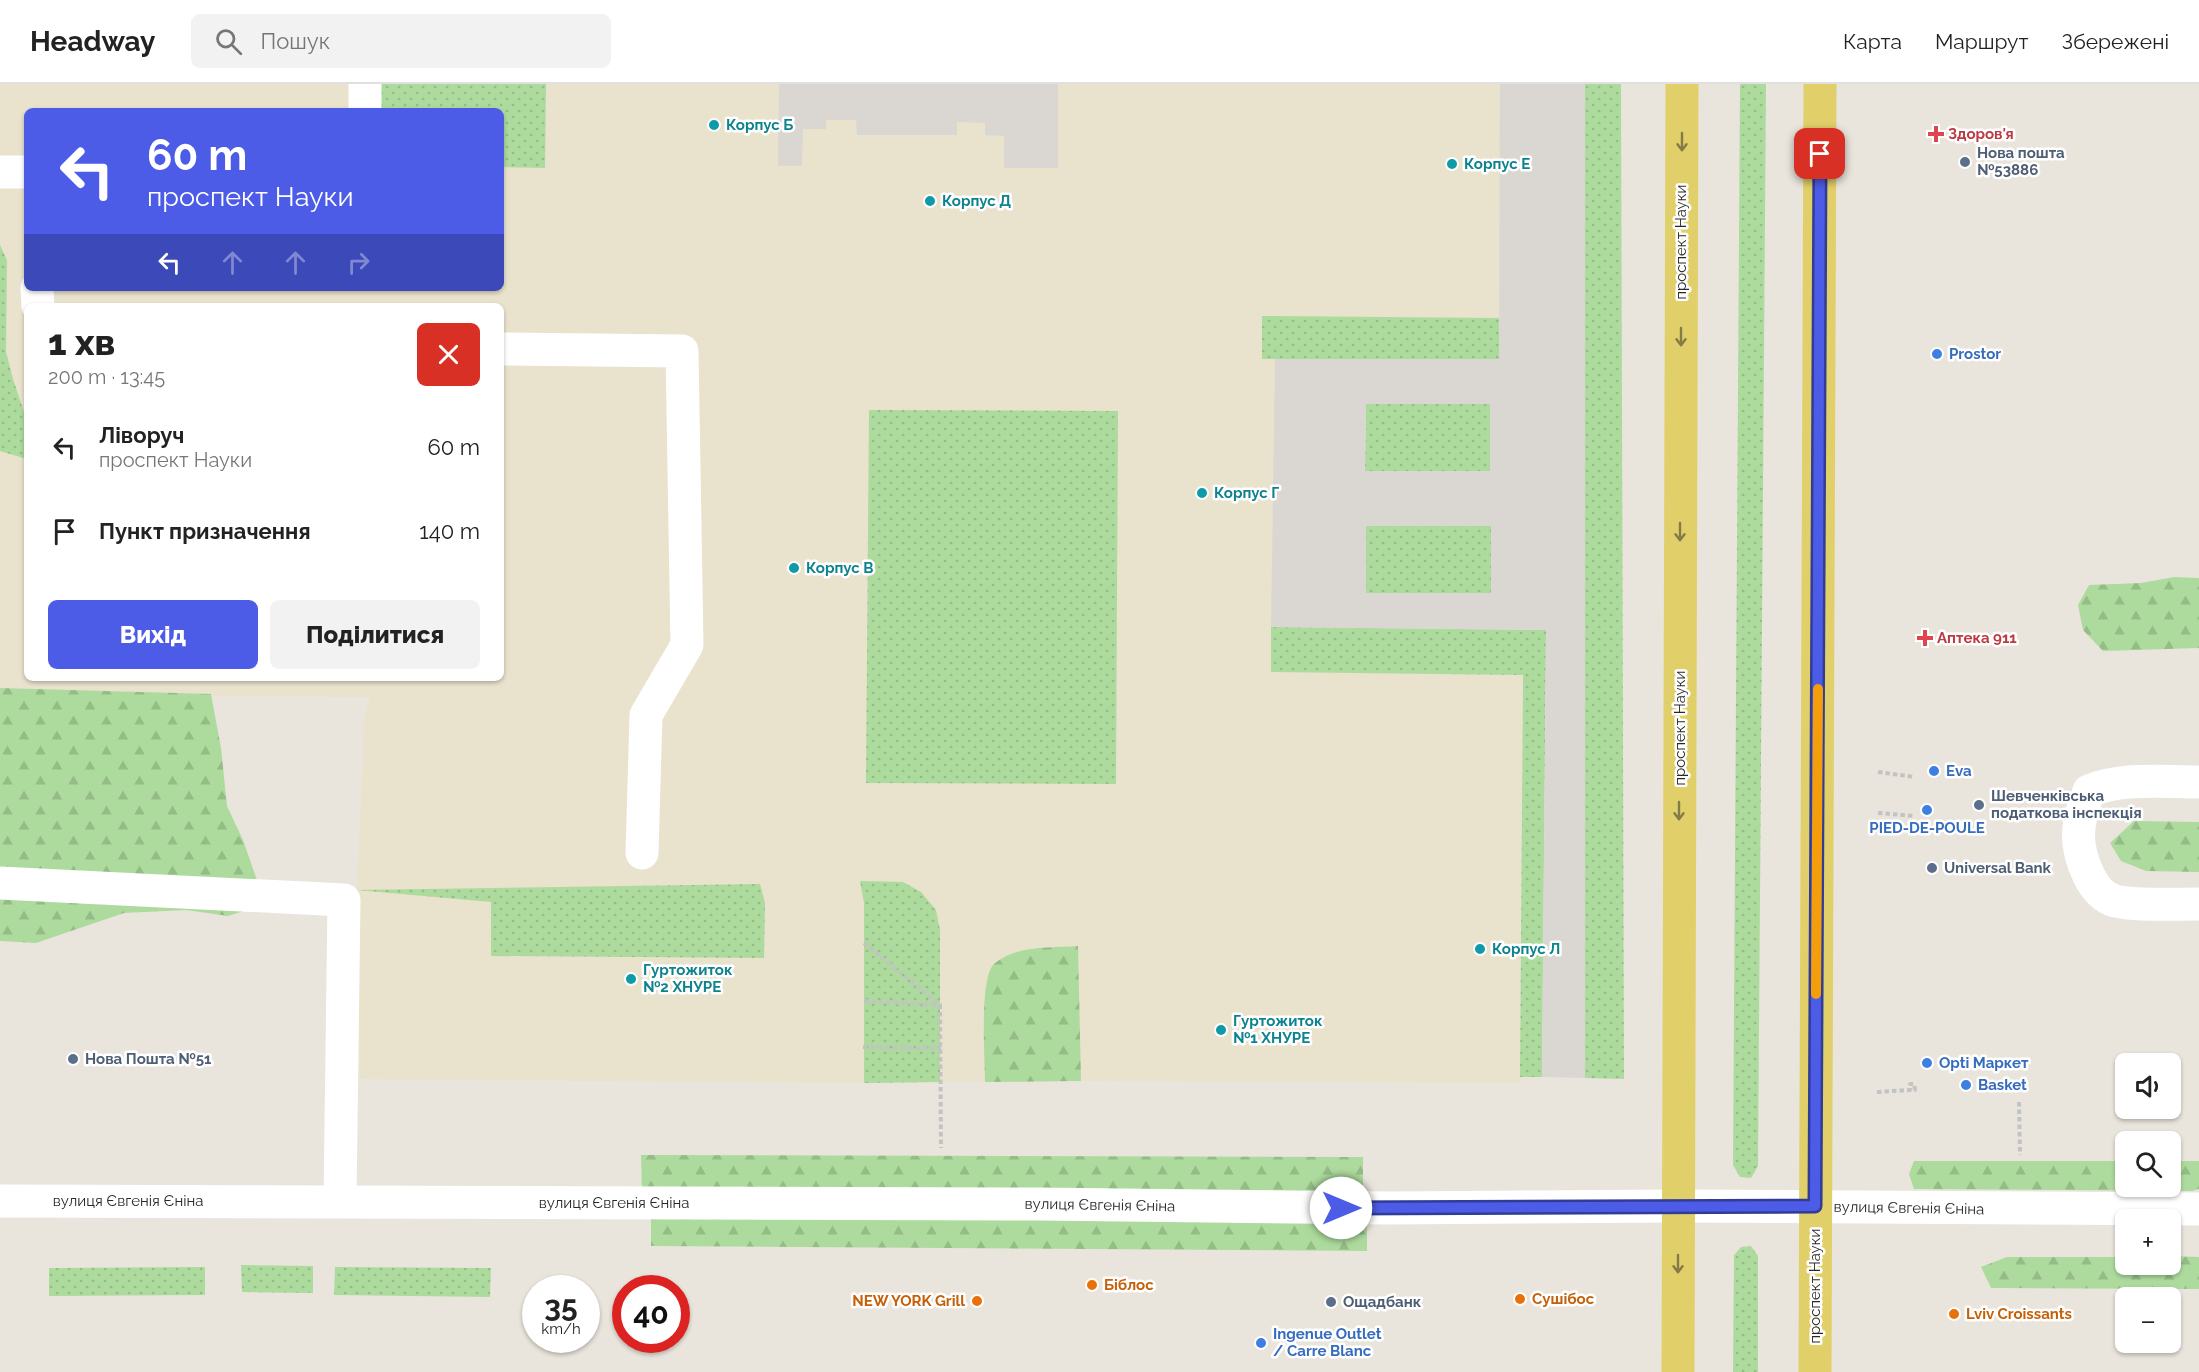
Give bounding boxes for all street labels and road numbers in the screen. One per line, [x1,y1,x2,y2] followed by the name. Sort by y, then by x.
[1672,185,1690,299] street label: проспект Науки
[1671,671,1689,785] street label: проспект Науки
[53,1192,203,1210] street label: вулиця Євгенія Єніна
[539,1194,689,1212] street label: вулиця Євгенія Єніна
[1025,1195,1175,1215] street label: вулиця Євгенія Єніна
[1834,1198,1984,1218] street label: вулиця Євгенія Єніна
[1806,1229,1824,1343] street label: проспект Науки

